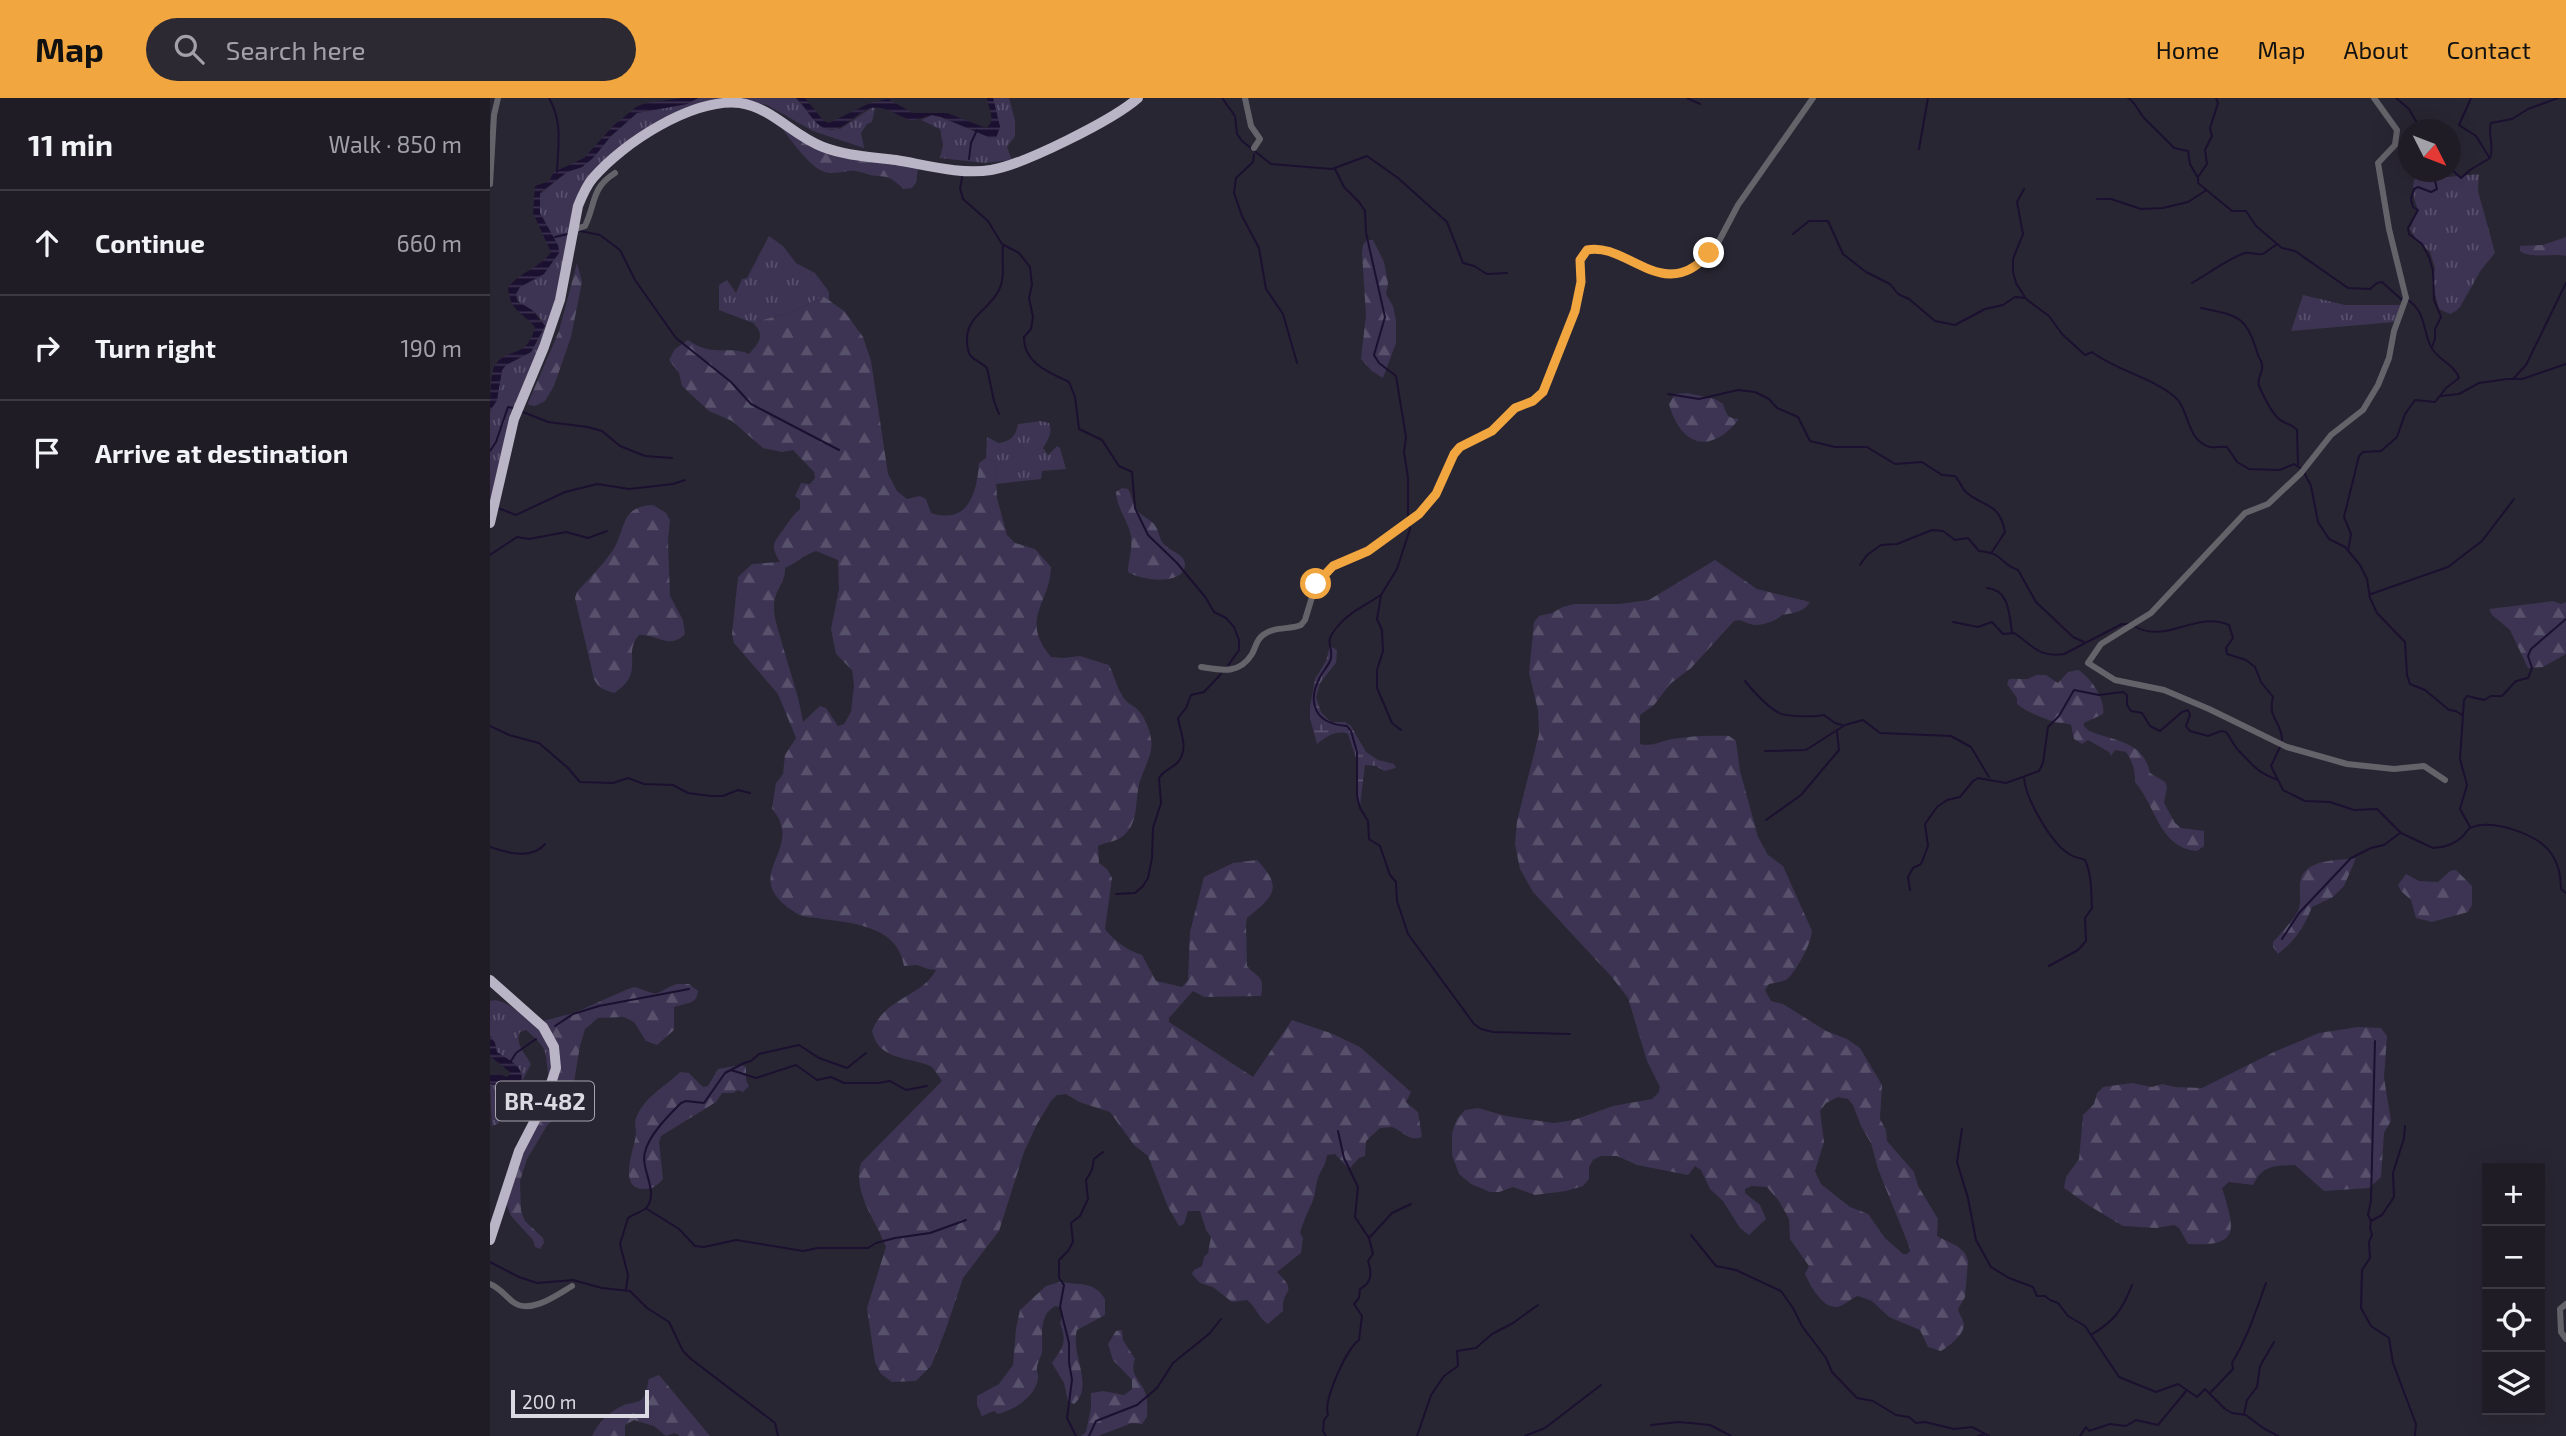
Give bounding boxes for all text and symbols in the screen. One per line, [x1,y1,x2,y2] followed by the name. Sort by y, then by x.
[146,18,636,81] search box
[35,29,104,69] text: Map
[170,30,208,68] icon: search
[226,34,365,65] text: Search here
[2156,35,2219,64] text: Home
[2257,35,2305,64] text: Map
[2343,35,2409,64] text: About
[2447,35,2531,64] text: Contact
[2398,119,2461,182] north arrow
[28,126,113,162] text: 11 min
[328,130,462,158] text: Walk · 850 m
[28,224,66,262] icon: ahead
[95,227,205,258] text: Continue
[397,229,462,257] text: 660 m
[1693,237,1724,268] route end
[28,329,66,367] icon: right
[95,332,216,363] text: Turn right
[401,334,462,362] text: 190 m
[28,434,66,472] icon: arrive
[95,437,348,468] text: Arrive at destination
[1300,568,1331,599] route start
[496,1082,594,1120] road number: BR-482
[2482,1163,2545,1415] map controls
[2482,1163,2545,1226] button: +
[2482,1226,2545,1289] button: −
[2482,1289,2545,1352] button: locate
[2482,1352,2545,1415] button: layers
[511,1387,649,1419] scale bar
[522,1390,576,1413] text: 200 m

